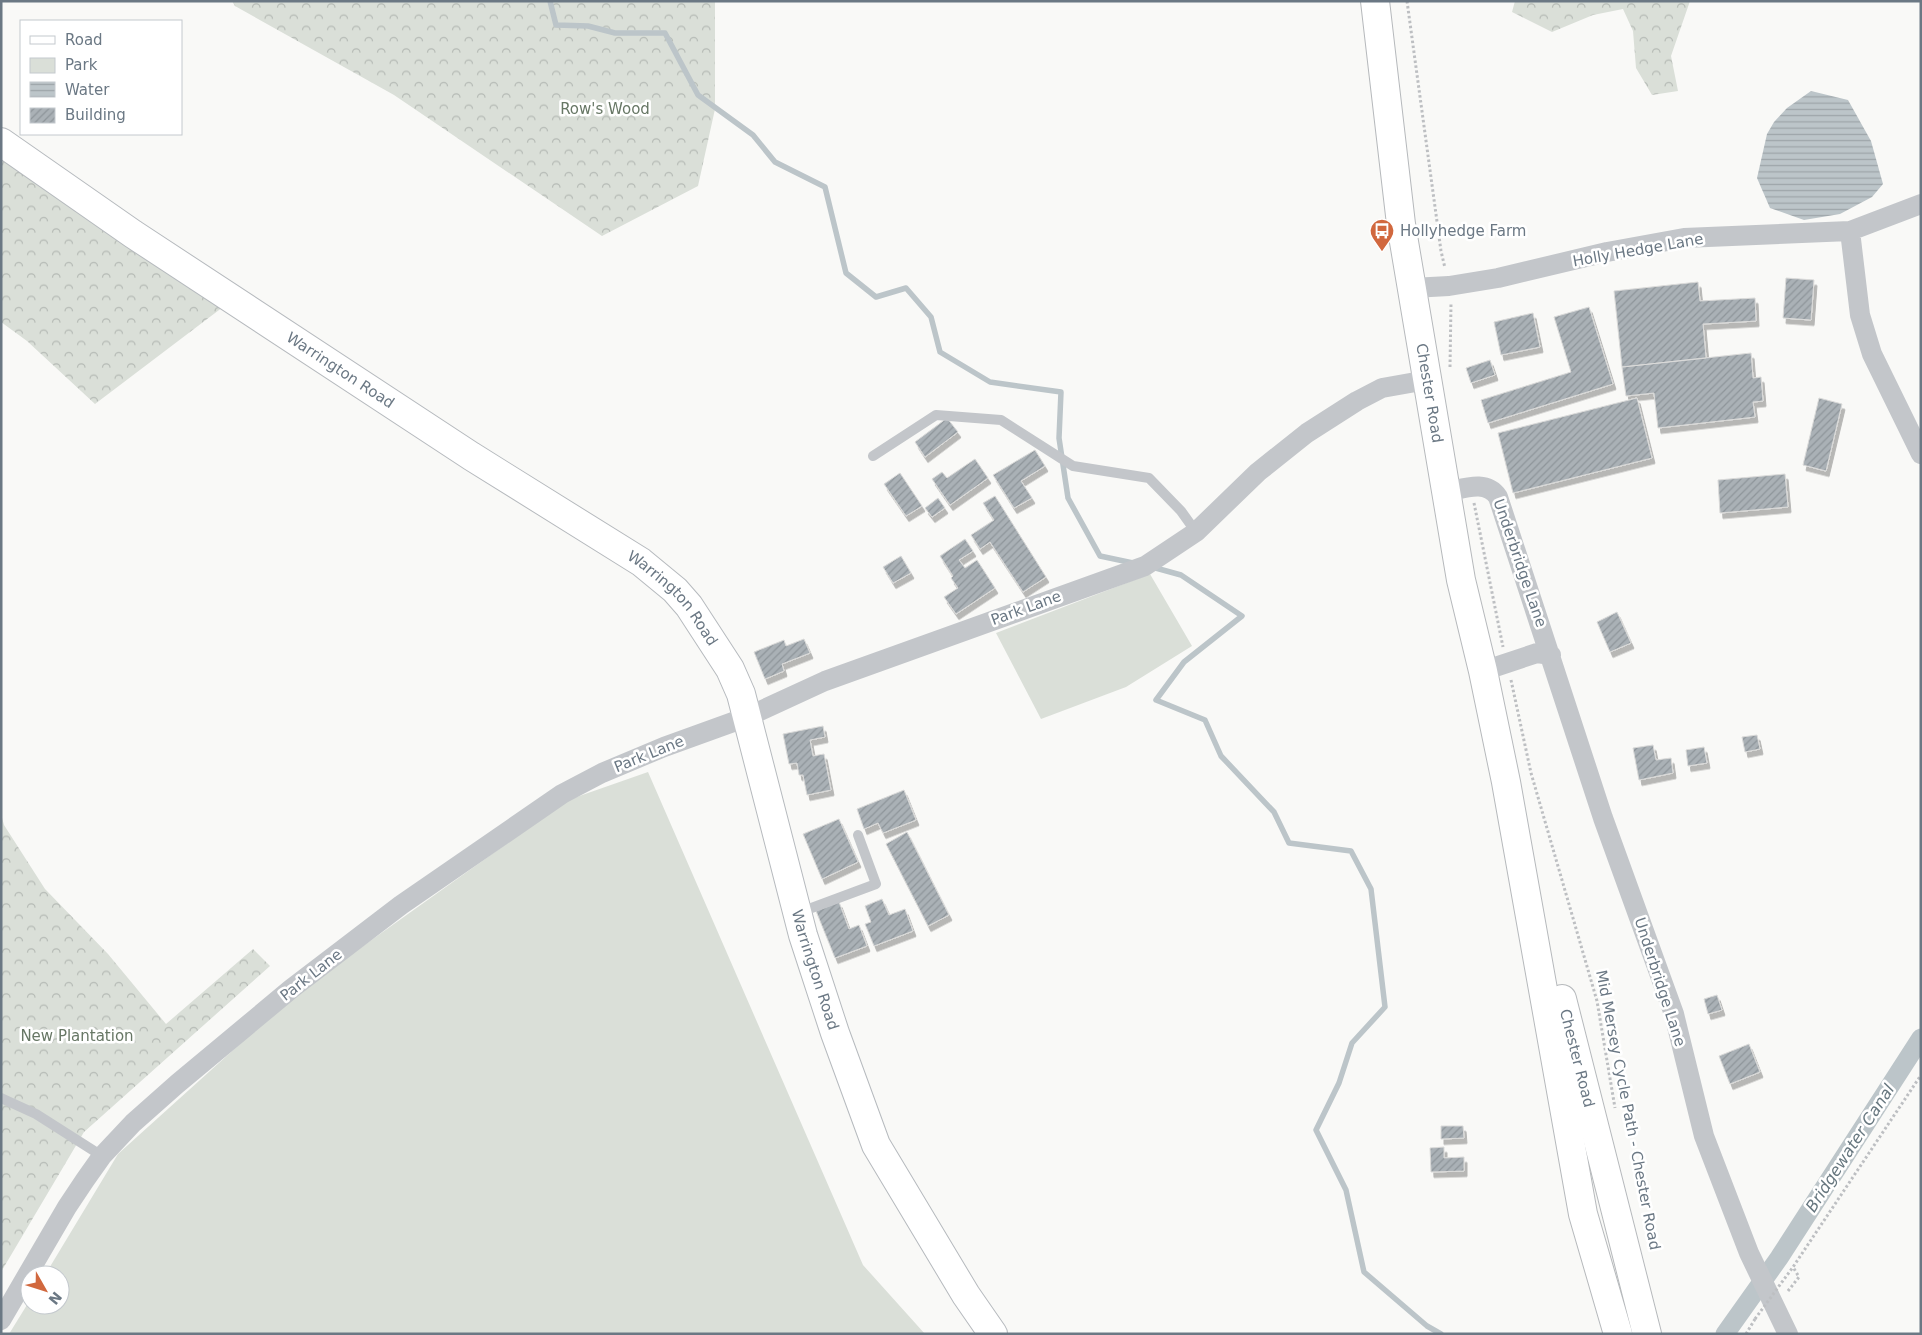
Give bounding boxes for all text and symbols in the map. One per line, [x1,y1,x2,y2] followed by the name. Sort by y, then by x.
[20,20,182,135] legend
[65,31,103,49] text: Road
[65,56,98,74] text: Park
[65,81,110,99] text: Water
[560,100,650,118] park label: Row's Wood
[65,106,126,124] text: Building
[1369,218,1395,252] bus stop icon: Hollyhedge Farm
[1400,222,1526,240] place label: Hollyhedge Farm
[1571,230,1705,270] street label: Holly Hedge Lane
[283,328,398,412] street label: Warrington Road
[1412,342,1447,444] street label: Chester Road
[1490,496,1550,630] street label: Underbridge Lane
[624,547,722,649] street label: Warrington Road
[988,587,1064,629] street label: Park Lane
[612,732,686,776] street label: Park Lane
[788,908,842,1032] street label: Warrington Road
[1631,915,1689,1049] street label: Underbridge Lane
[277,945,345,1005] street label: Park Lane
[1592,969,1664,1251] street label: Mid Mersey Cycle Path - Chester Road
[1556,1007,1598,1109] street label: Chester Road
[20,1027,134,1045] park label: New Plantation
[1802,1080,1899,1215] water label: Bridgewater Canal
[20,1265,70,1315] north arrow
[45,1289,65,1308] text: N

